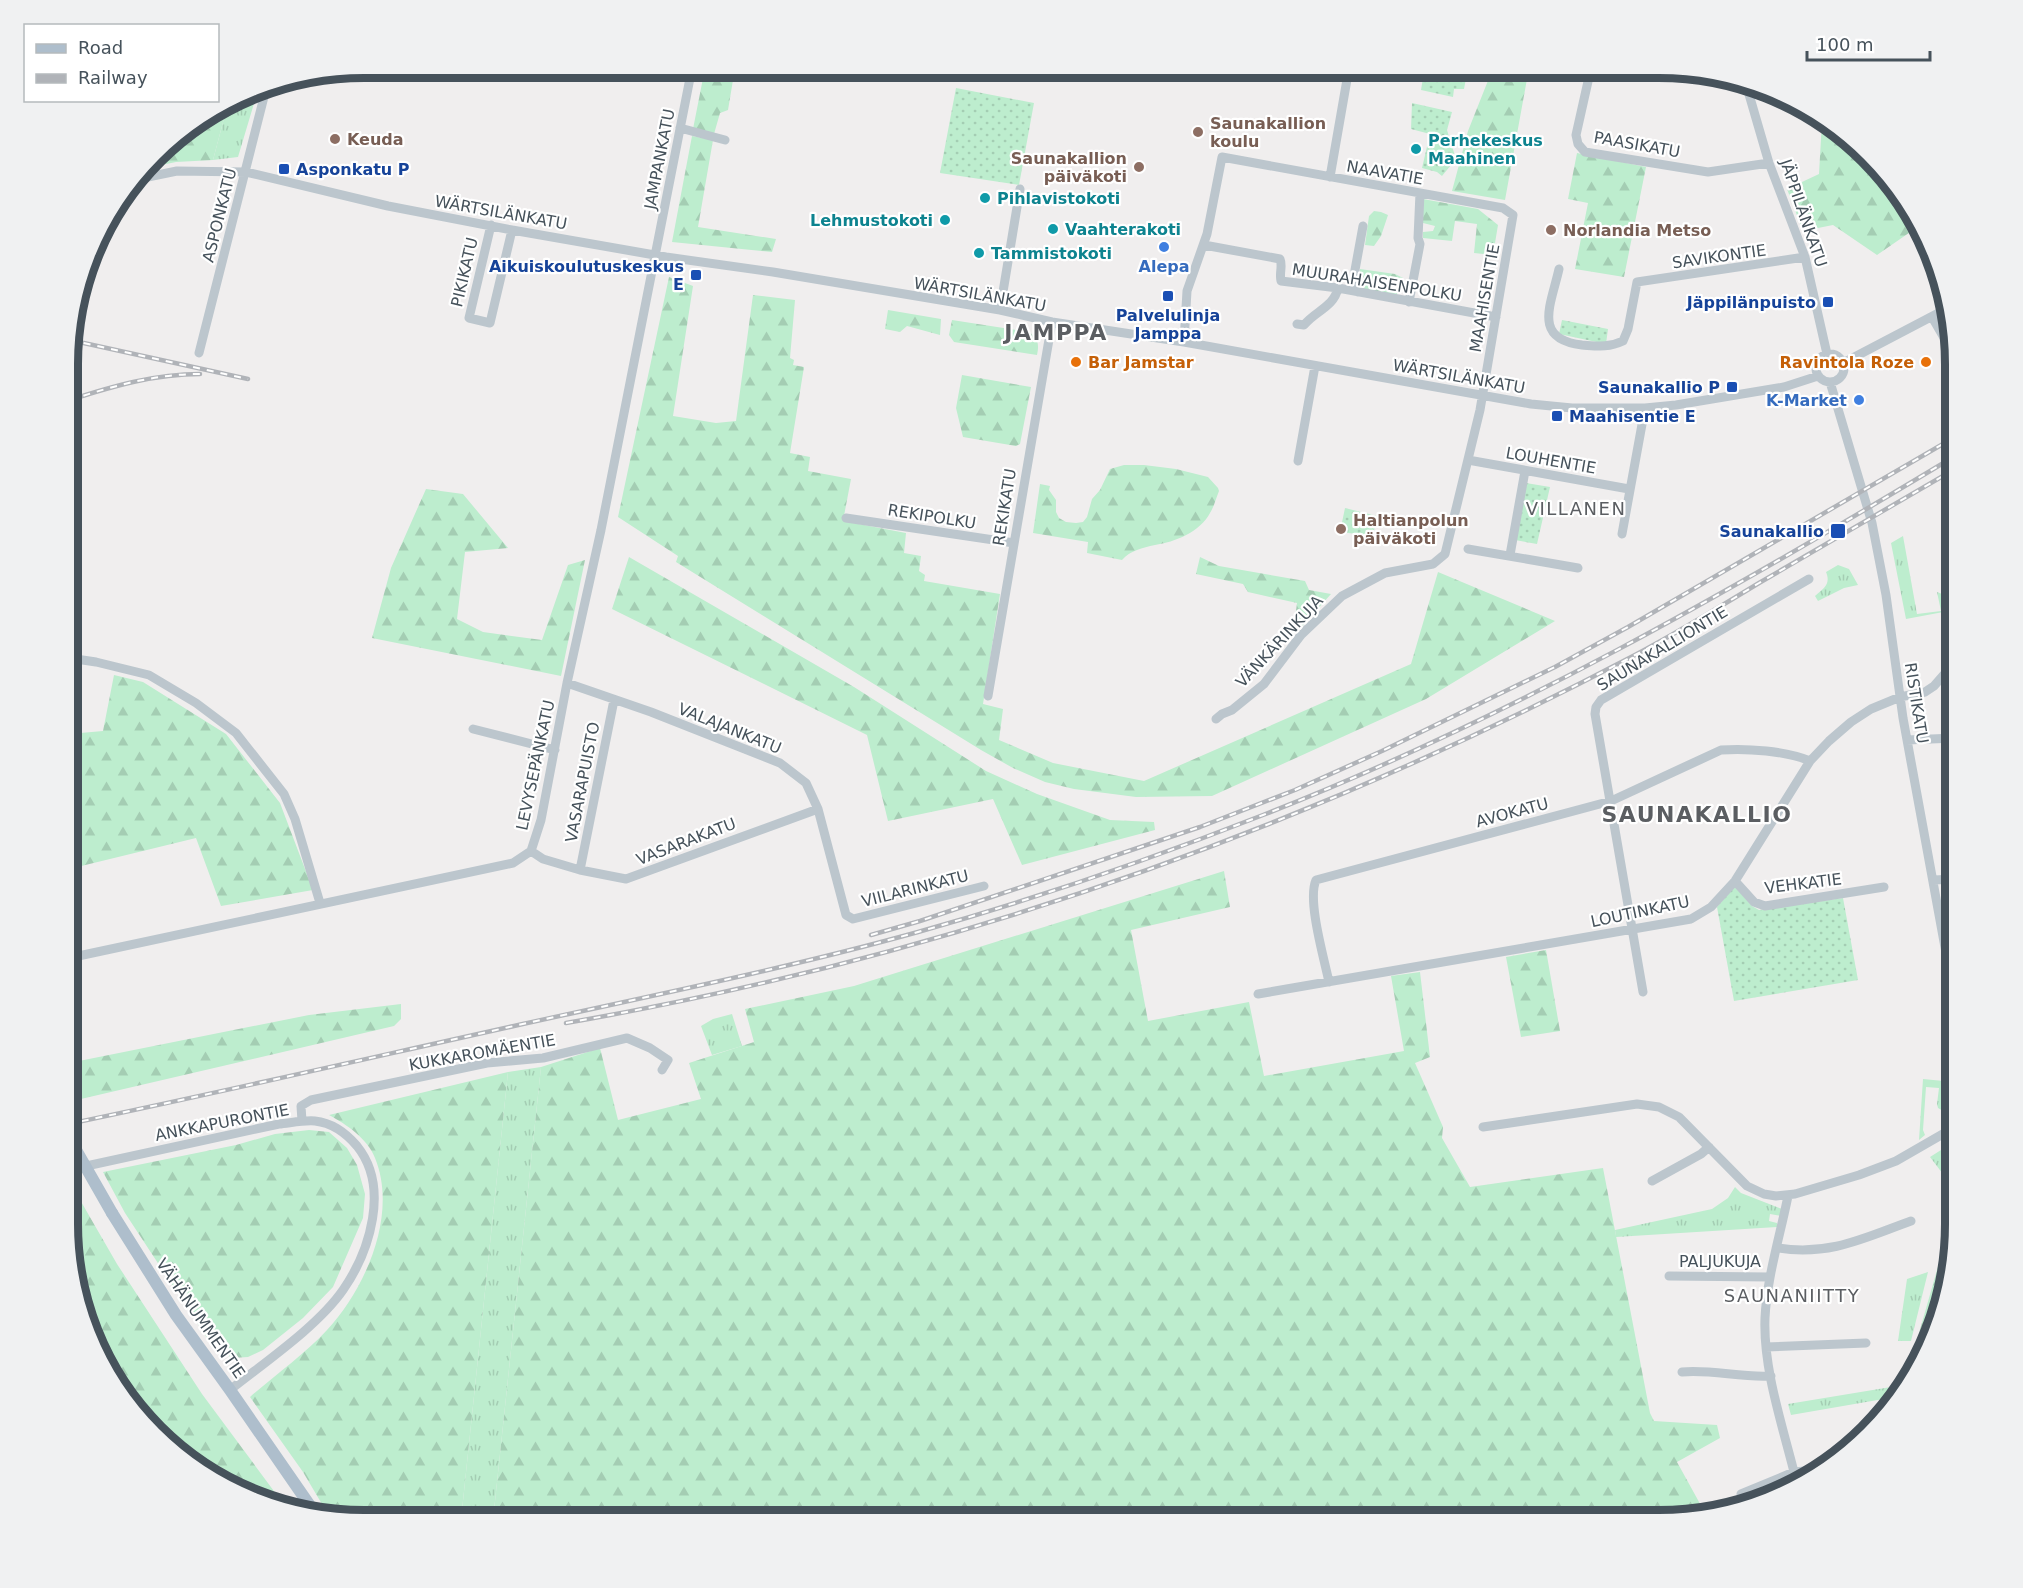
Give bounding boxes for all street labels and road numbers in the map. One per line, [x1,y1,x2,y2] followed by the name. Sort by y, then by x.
[640,107,679,212] street label: JAMPANKATU
[1592,128,1682,161] street label: PAASIKATU
[1345,156,1425,189] street label: NAAVATIE
[1776,156,1831,270] street label: JÄPPILÄNKATU
[199,166,240,264] street label: ASPONKATU
[433,191,569,233] street label: WÄRTSILÄNKATU
[447,235,482,309] street label: PIKIKATU
[1671,240,1767,273] street label: SAVIKONTIE
[1466,242,1503,354] street label: MAAHISENTIE
[1291,260,1463,305] street label: MUURAHAISENPOLKU
[912,273,1048,315] street label: WÄRTSILÄNKATU
[1391,355,1527,397] street label: WÄRTSILÄNKATU
[1504,443,1598,478] street label: LOUHENTIE
[989,467,1020,547] street label: REKIKATU
[886,500,978,533] street label: REKIPOLKU
[1232,591,1327,691] street label: VÄNKÄRINKUJA
[1594,602,1731,695] street label: SAUNAKALLIONTIE
[1901,661,1932,745] street label: RISTIKATU
[512,698,559,832] street label: LEVYSEPÄNKATU
[675,699,784,758] street label: VALAJANKATU
[561,720,603,844] street label: VASARAPUISTO
[1474,794,1551,831] street label: AVOKATU
[634,814,739,869] street label: VASARAKATU
[860,866,971,911] street label: VIILARINKATU
[1763,869,1843,898] street label: VEHKATIE
[1589,892,1691,931] street label: LOUTINKATU
[407,1030,557,1075] street label: KUKKAROMÄENTIE
[153,1100,291,1145] street label: ANKKAPURONTIE
[1679,1252,1761,1271] street label: PALJUKUJA
[152,1255,249,1382] street label: VÄHÄNUMMENTIE

